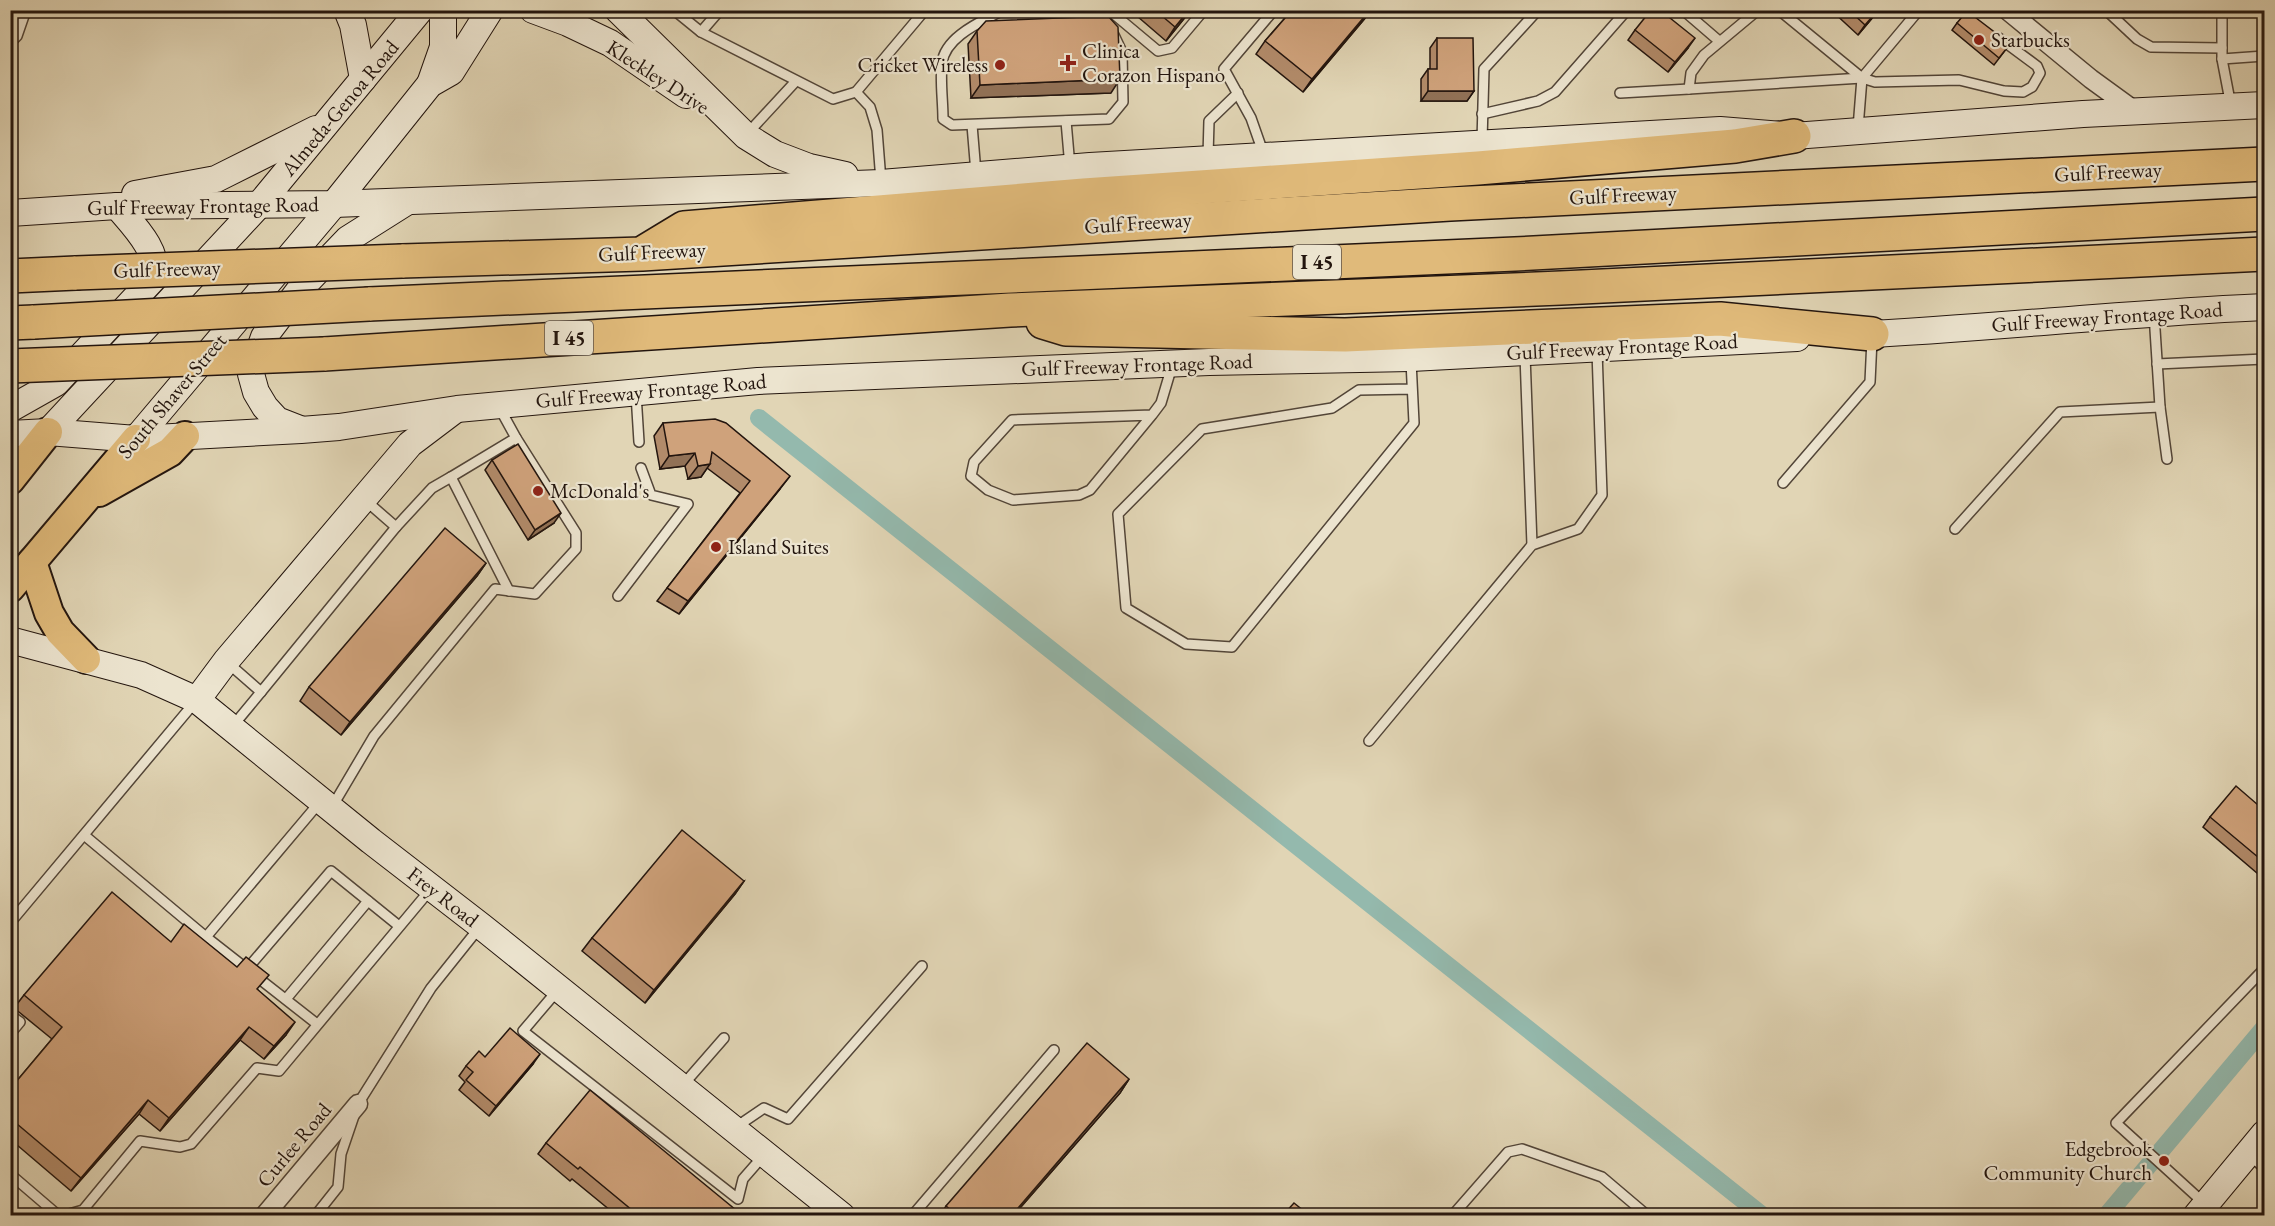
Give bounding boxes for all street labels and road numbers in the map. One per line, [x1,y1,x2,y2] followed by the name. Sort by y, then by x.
[602,33,715,120] street label: Kleckley Drive
[274,34,405,182] street label: Almeda-Genoa Road
[2054,155,2163,188] street label: Gulf Freeway
[1569,178,1678,211] street label: Gulf Freeway
[87,190,319,221] street label: Gulf Freeway Frontage Road
[1083,205,1193,240] street label: Gulf Freeway
[598,235,707,268] street label: Gulf Freeway
[1293,245,1341,279] road number: I 45
[113,253,222,284] street label: Gulf Freeway
[1991,295,2224,338] street label: Gulf Freeway Frontage Road
[545,321,593,355] road number: I 45
[111,327,232,464] street label: South Shaver Street
[1506,327,1739,366] street label: Gulf Freeway Frontage Road
[1021,347,1254,382] street label: Gulf Freeway Frontage Road
[534,367,768,414] street label: Gulf Freeway Frontage Road
[402,860,485,933] street label: Frey Road
[250,1097,337,1193] street label: Curlee Road

